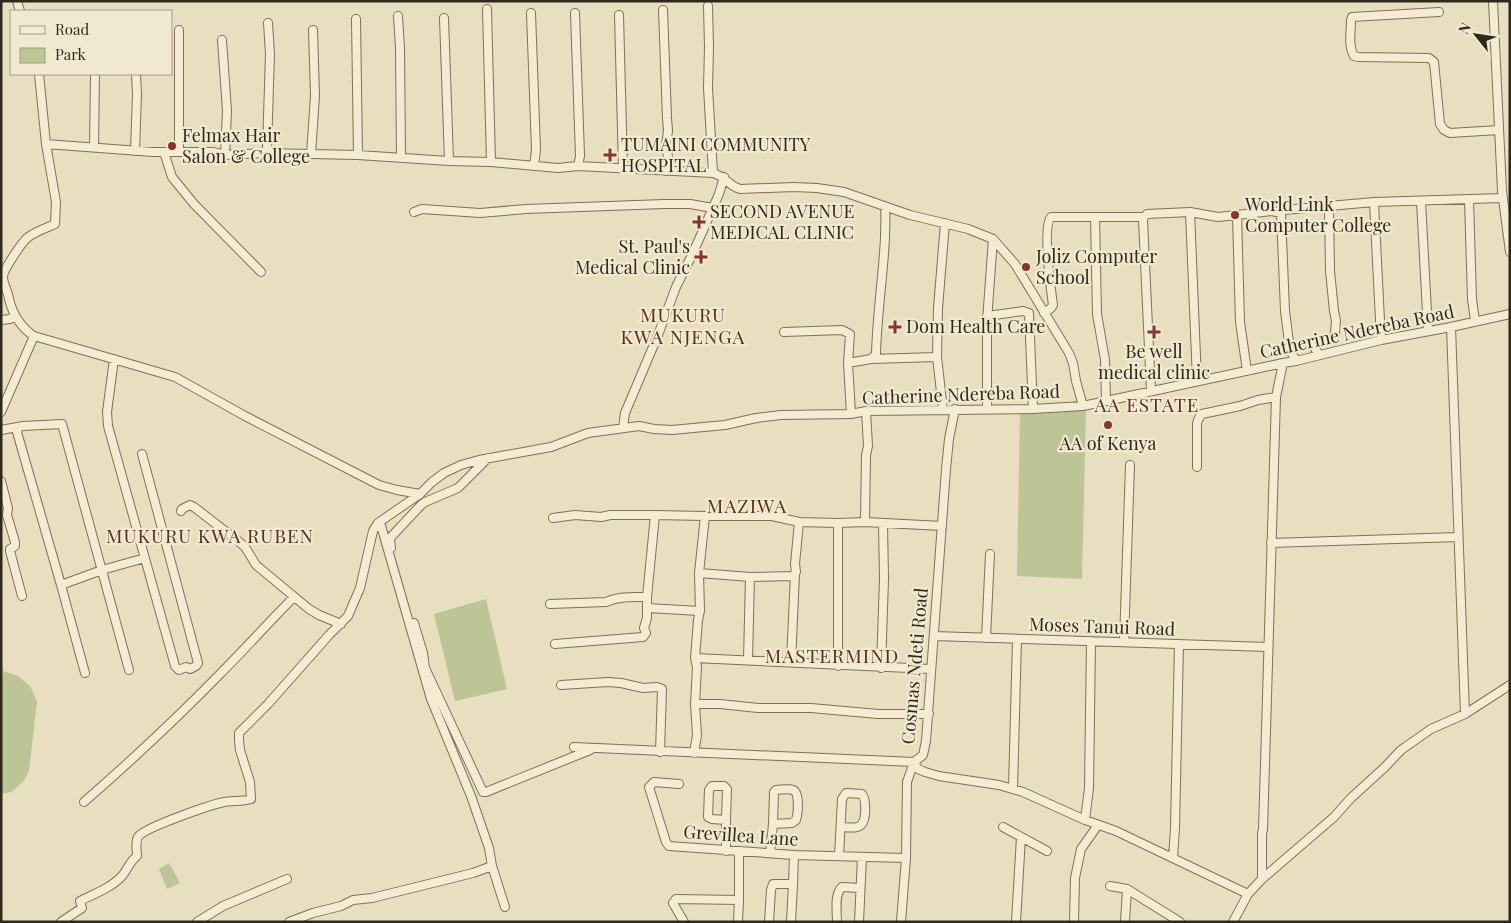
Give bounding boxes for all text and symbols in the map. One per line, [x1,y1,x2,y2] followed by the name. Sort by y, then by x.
[10,10,172,75] legend
[1451,10,1501,60] north arrow
[55,19,89,39] text: Road
[1454,19,1475,37] text: N
[55,44,87,64] text: Park
[182,123,310,168] place label: Felmax Hair Salon & College
[621,132,811,177] place label: TUMAINI COMMUNITY HOSPITAL
[166,140,178,152] marker: Felmax Hair Salon & College
[603,148,617,162] marker: TUMAINI COMMUNITY HOSPITAL
[1244,192,1391,237] place label: World Link Computer College
[710,199,855,244] place label: SECOND AVENUE MEDICAL CLINIC
[1229,209,1241,221] marker: World Link Computer College
[692,215,706,229] marker: SECOND AVENUE MEDICAL CLINIC
[575,234,690,279] place label: St. Paul's Medical Clinic
[1035,244,1157,289] place label: Joliz Computer School
[694,250,708,264] marker: St. Paul's Medical Clinic
[1020,261,1032,273] marker: Joliz Computer School
[1257,299,1457,363] street label: Catherine Ndereba Road
[620,301,746,349] district label: MUKURU KWA NJENGA
[906,314,1045,338] place label: Dom Health Care
[888,320,902,334] marker: Dom Health Care
[1147,325,1161,339] marker: Be well medical clinic
[1098,339,1210,384] place label: Be well medical clinic
[862,379,1061,409] street label: Catherine Ndereba Road
[1094,391,1199,417] district label: AA ESTATE
[1102,419,1114,431] marker: AA of Kenya
[1059,431,1156,455] place label: AA of Kenya
[707,492,787,518] district label: MAZIWA
[106,522,314,548] district label: MUKURU KWA RUBEN
[895,586,933,745] street label: Cosmas Ndeti Road
[1029,611,1176,641] street label: Moses Tanui Road
[765,642,899,668] district label: MASTERMIND
[683,819,799,851] street label: Grevillea Lane

